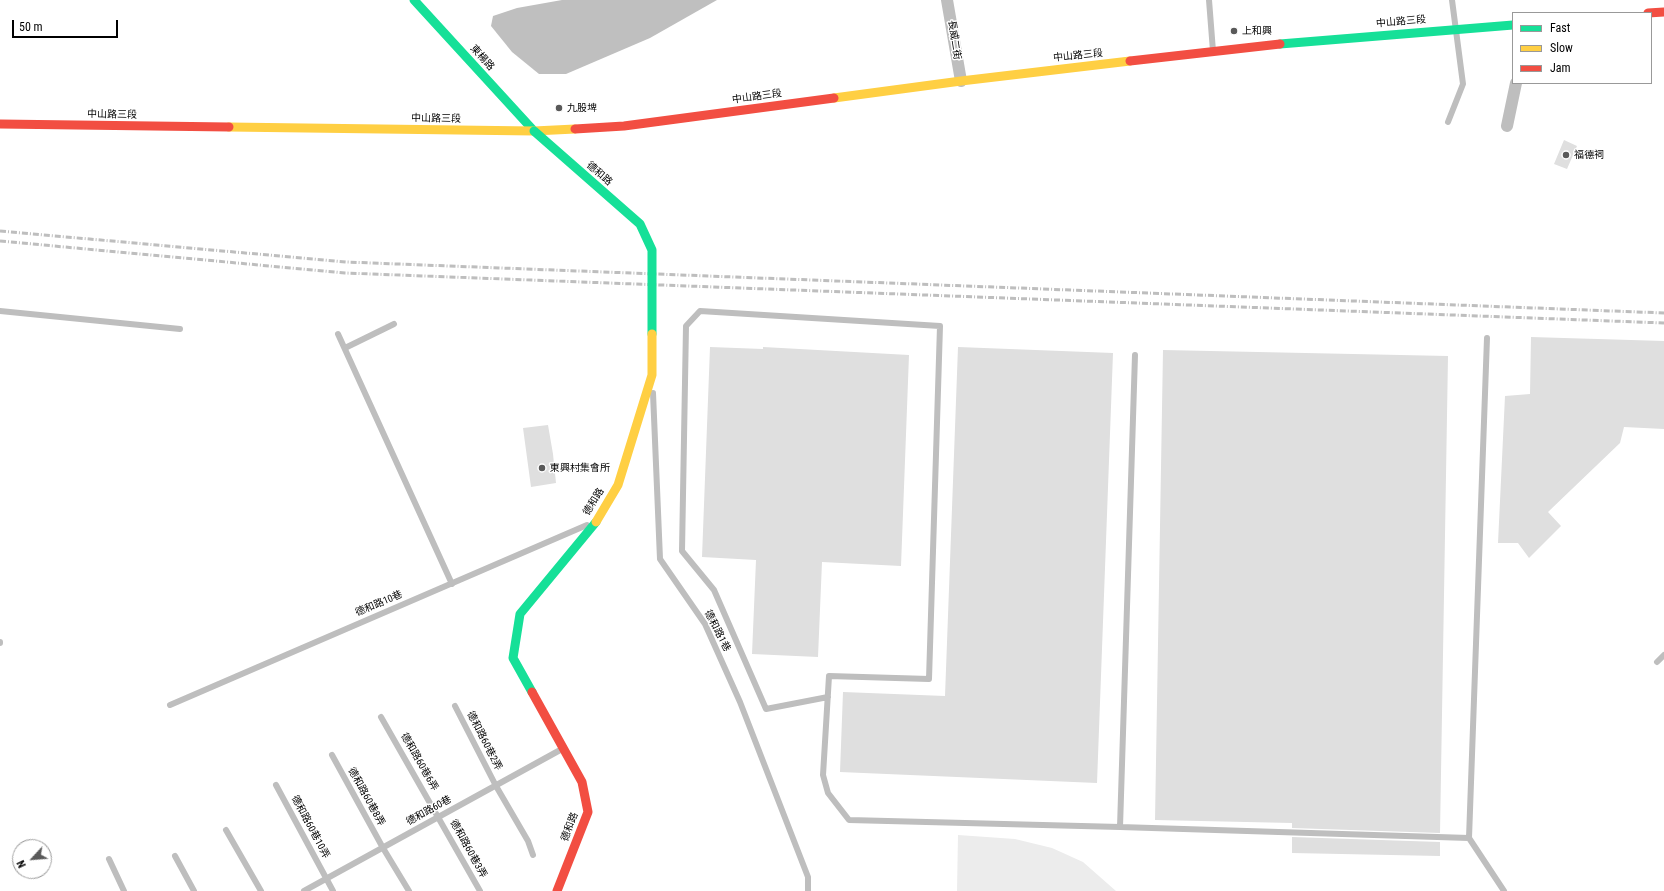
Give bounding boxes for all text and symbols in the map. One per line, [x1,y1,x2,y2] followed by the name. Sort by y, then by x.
[14,12,120,38] scale bar
[1512,12,1652,84] legend
[1376,14,1426,30] street label: 中山路三段
[945,19,963,61] street label: 長威二街
[19,20,43,34] text: 50 m
[1550,21,1570,35] text: Fast
[1242,25,1272,37] place label: 上和興
[1229,26,1239,36] marker: 上和興
[1550,41,1573,55] text: Slow
[468,43,496,73] street label: 東楊路
[1053,47,1103,65] street label: 中山路三段
[1550,61,1571,75] text: Jam
[731,88,783,106] street label: 中山路三段
[567,102,597,114] place label: 九股埤
[554,103,564,113] marker: 九股埤
[87,109,137,121] street label: 中山路三段
[411,113,461,125] street label: 中山路三段
[1574,149,1604,161] place label: 福德祠
[1561,150,1571,160] marker: 福德祠
[584,160,614,188] street label: 德和路
[550,462,610,474] place label: 東興村集會所
[537,463,547,473] marker: 東興村集會所
[581,486,607,518] street label: 德和路
[354,589,404,619] street label: 德和路10巷
[701,608,733,654] street label: 德和路1巷
[464,709,504,773] street label: 德和路60巷2弄
[398,731,440,793] street label: 德和路60巷6弄
[345,766,387,828] street label: 德和路60巷8弄
[288,793,332,861] street label: 德和路60巷10弄
[404,794,454,828] street label: 德和路60巷
[559,811,581,843] street label: 德和路
[447,818,489,880] street label: 德和路60巷3弄
[12,839,52,879] north arrow
[14,858,29,870] text: N

